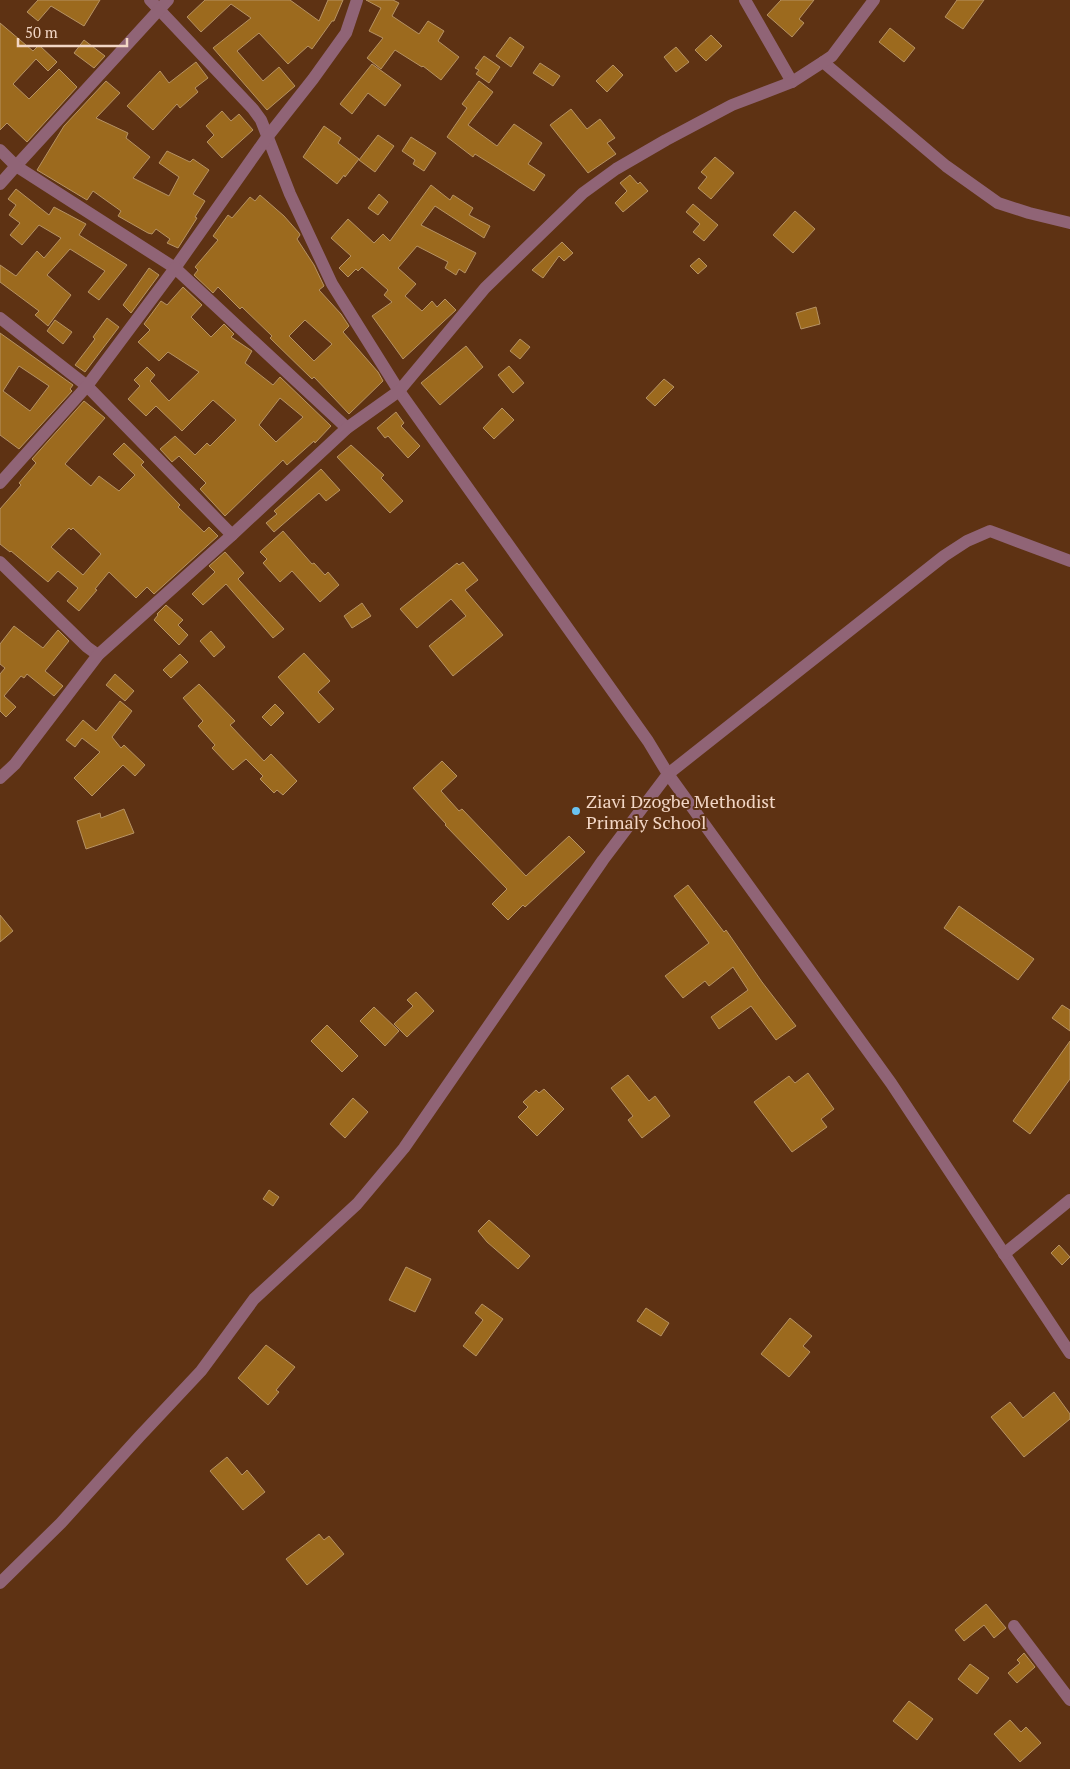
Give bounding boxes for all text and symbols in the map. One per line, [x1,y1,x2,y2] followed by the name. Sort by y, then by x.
[18,15,126,47] scale bar
[25,22,58,42] text: 50 m
[586,789,776,834] place label: Ziavi Dzogbe Methodist Primaly School
[570,805,582,817] marker: Ziavi Dzogbe Methodist Primaly School

